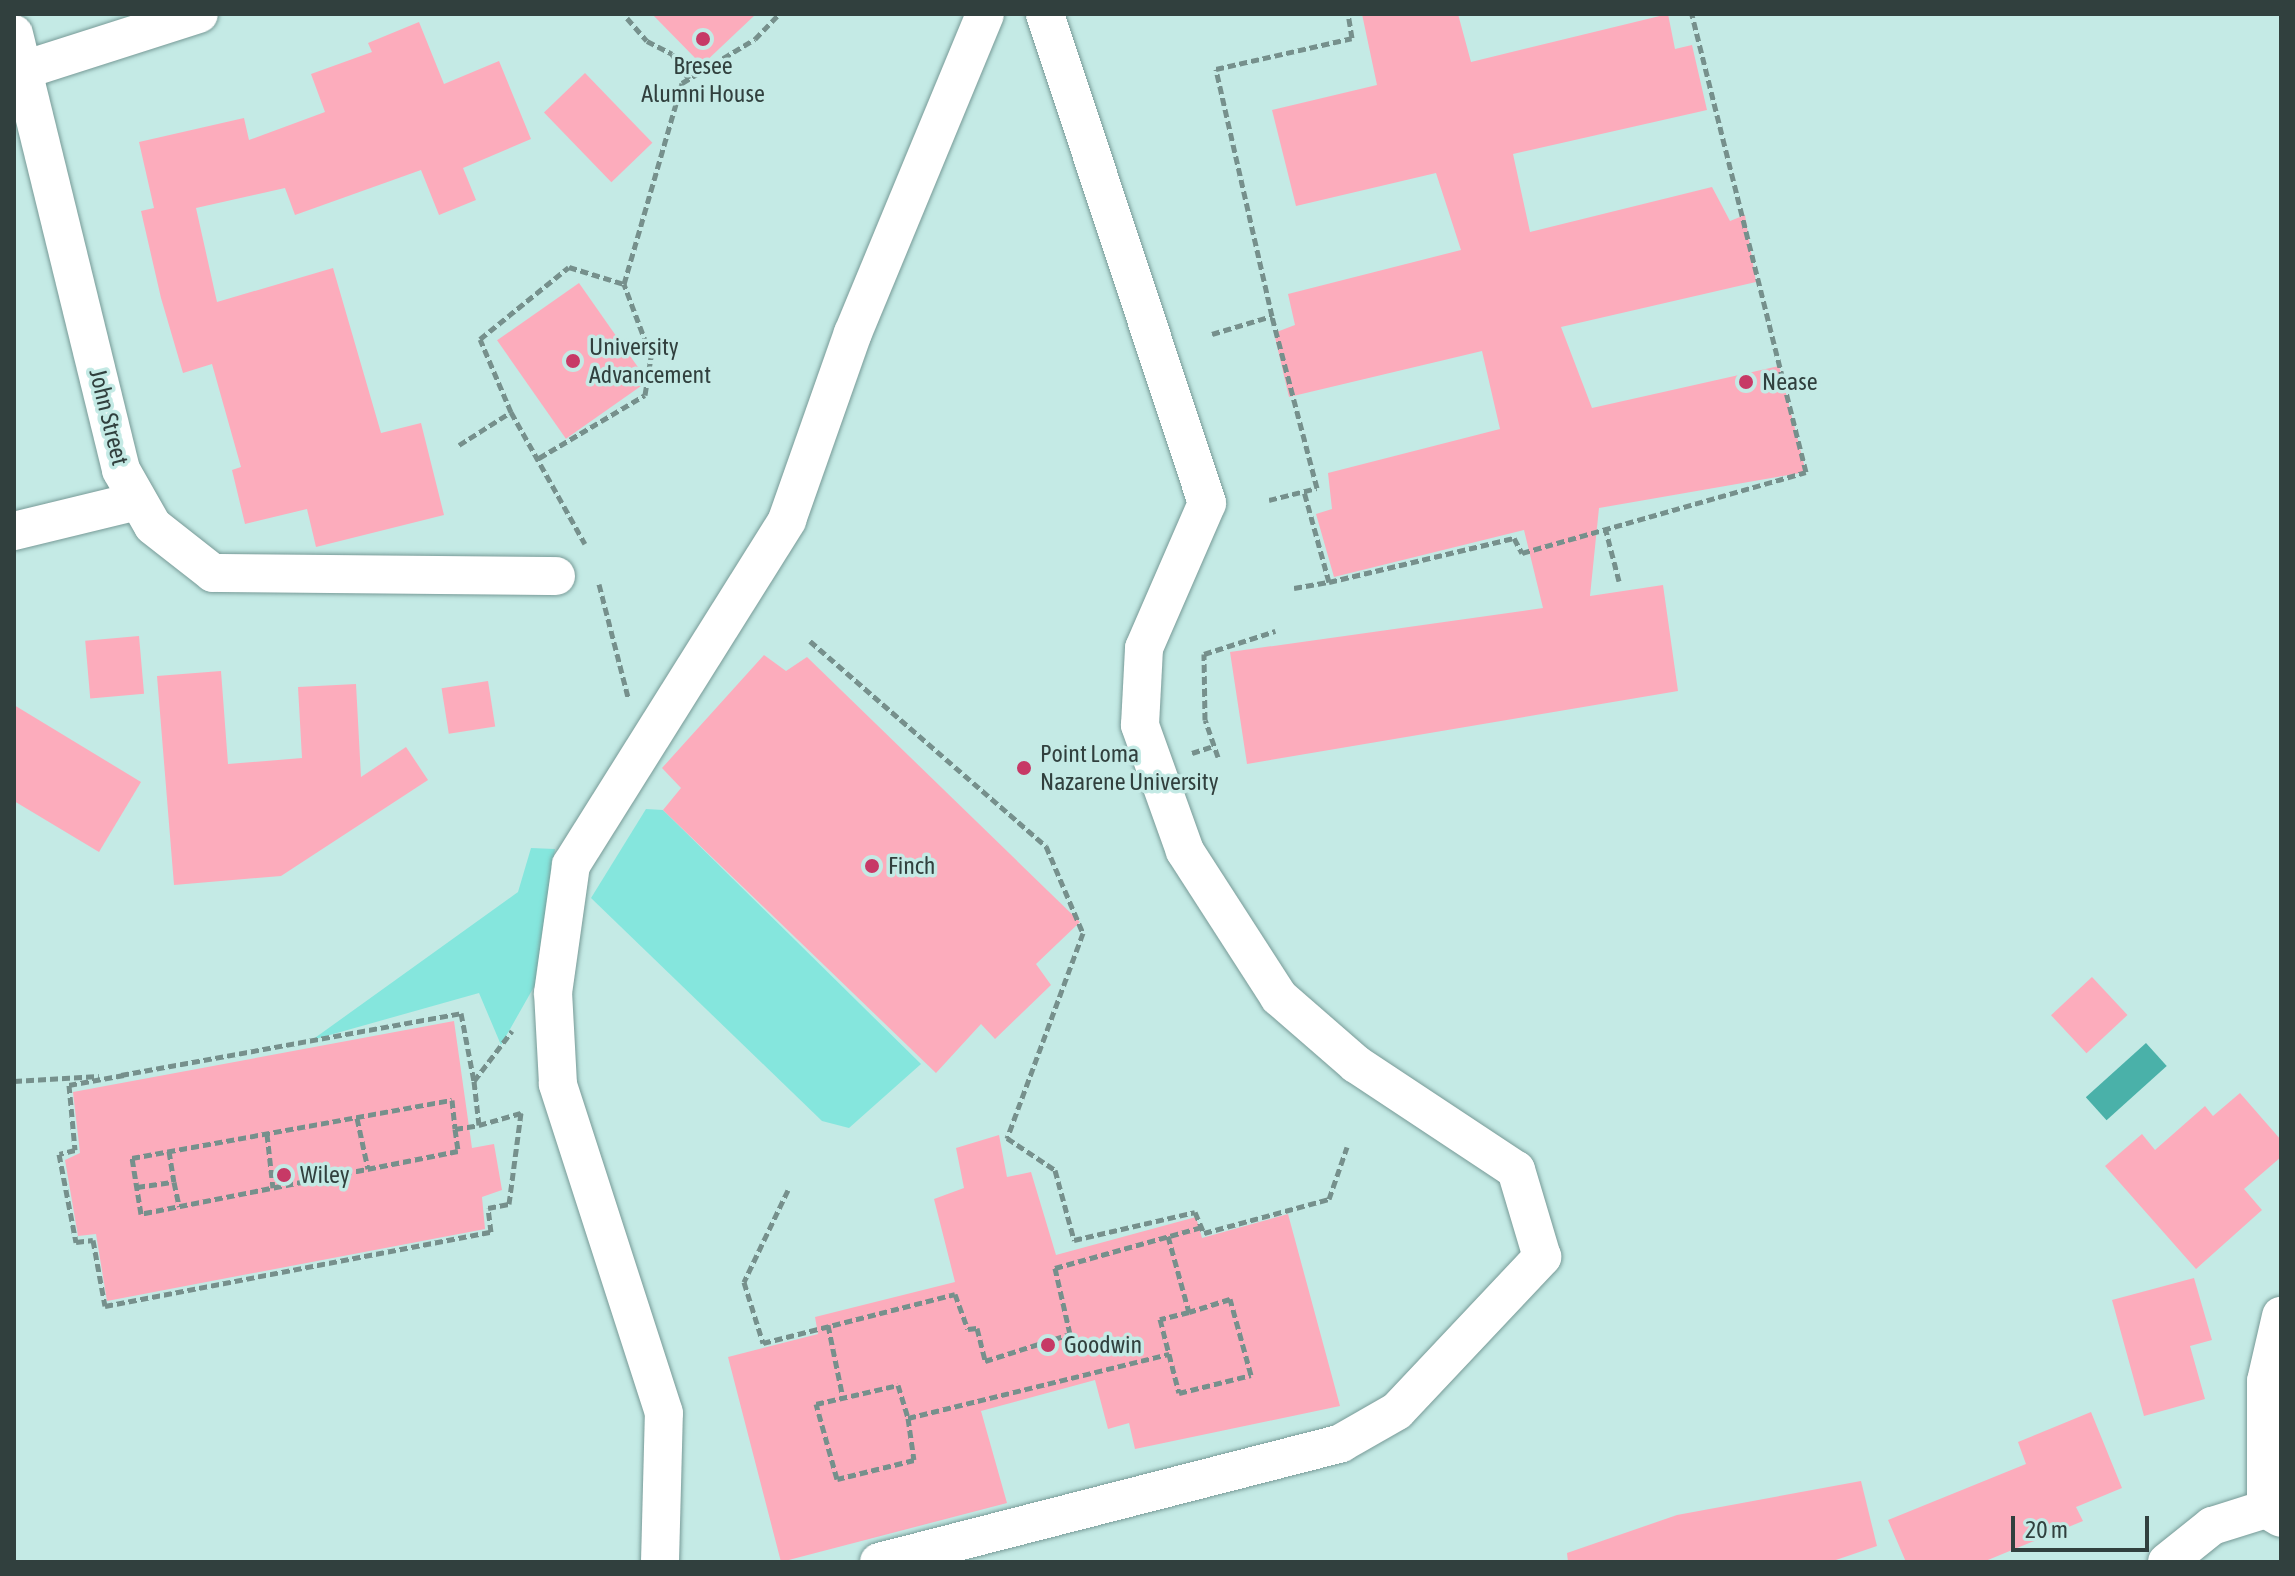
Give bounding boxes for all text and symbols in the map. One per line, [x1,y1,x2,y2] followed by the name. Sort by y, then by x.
[694,30,712,48] marker: Bresee Alumni House
[641,52,765,108] place label: Bresee Alumni House
[589,333,711,389] place label: University Advancement
[564,352,582,370] marker: University Advancement
[83,366,135,468] street label: John Street
[1762,368,1818,396] place label: Nease
[1737,373,1755,391] marker: Nease
[1040,740,1219,796] place label: Point Loma Nazarene University
[1015,759,1033,777] marker: Point Loma Nazarene University
[888,852,935,880] place label: Finch
[863,857,881,875] marker: Finch
[300,1161,350,1189] place label: Wiley
[275,1166,293,1184] marker: Wiley
[1064,1331,1142,1359] place label: Goodwin
[1039,1336,1057,1354] marker: Goodwin
[2015,1500,2153,1550] scale bar
[2025,1516,2068,1543] text: 20 m

